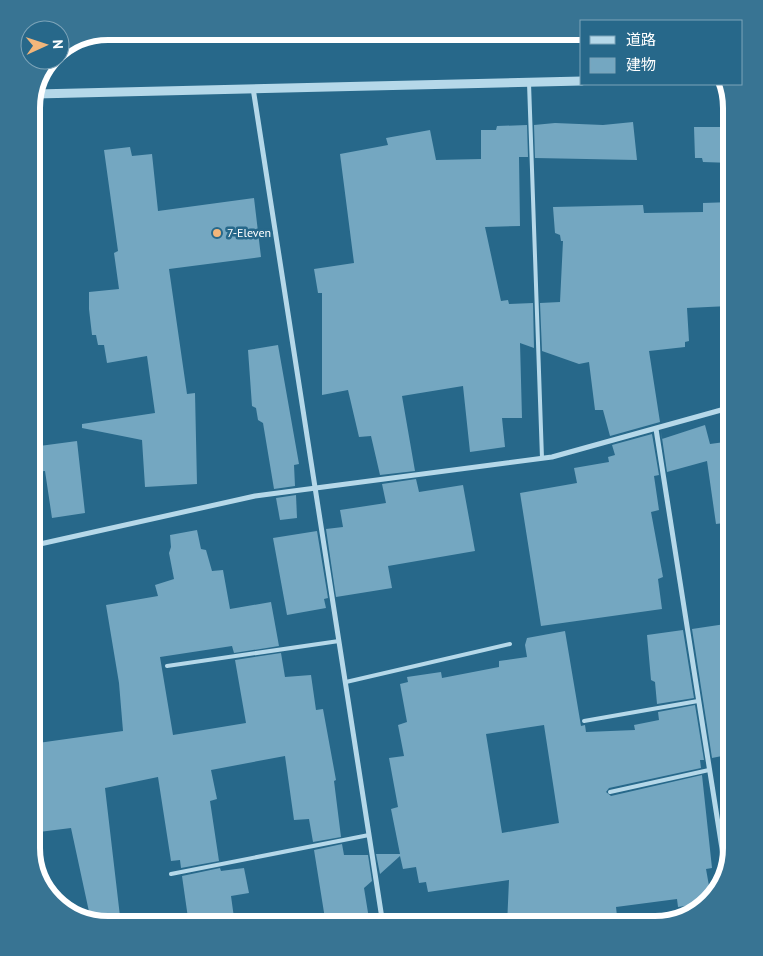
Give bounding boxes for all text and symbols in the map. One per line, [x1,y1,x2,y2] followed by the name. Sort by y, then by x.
[20,20,70,70] north arrow
[580,20,743,85] legend
[626,30,656,49] text: 道路
[49,39,67,49] text: N
[626,55,656,74] text: 建物
[227,225,271,240] place label: 7-Eleven
[211,227,223,239] marker: 7-Eleven

